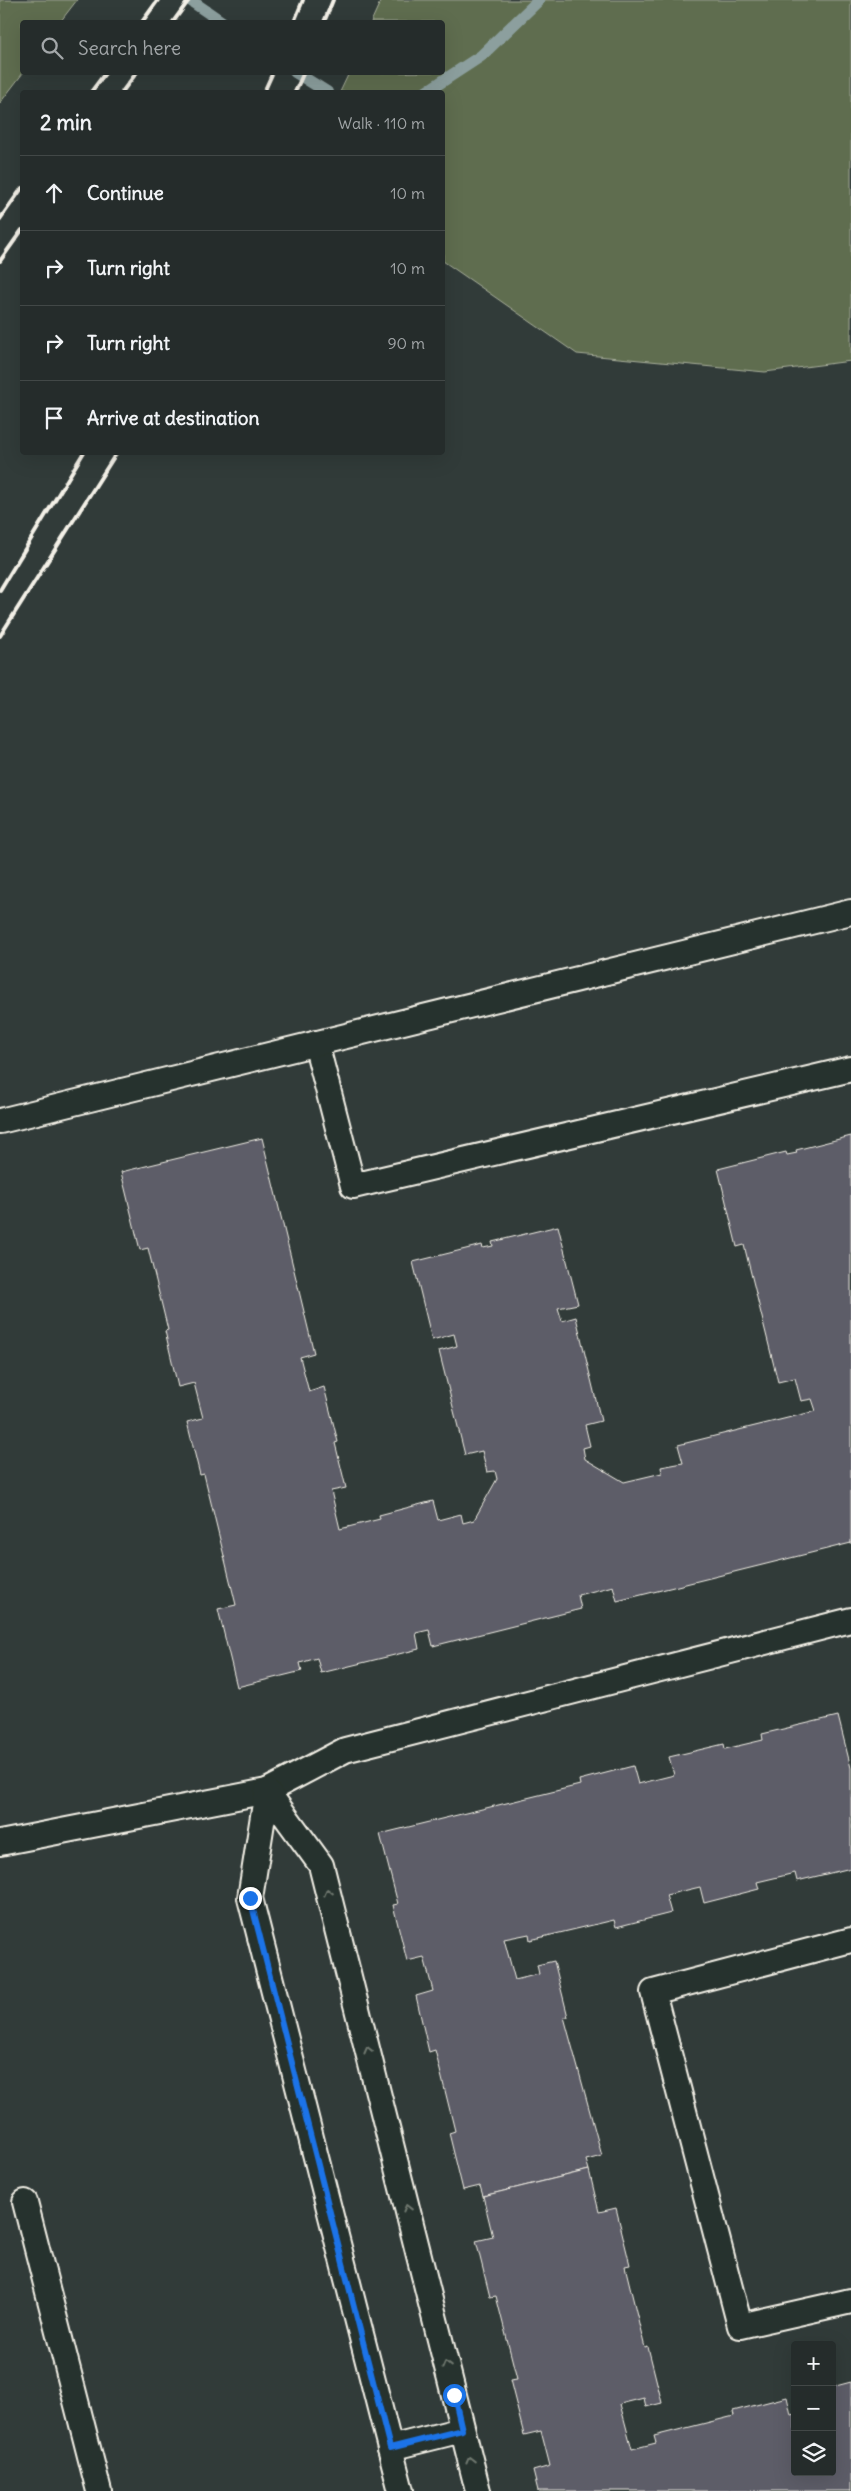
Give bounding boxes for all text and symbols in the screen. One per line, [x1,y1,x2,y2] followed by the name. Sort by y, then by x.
[20,20,445,75] search box
[38,34,66,62] icon: search
[78,36,181,60] text: Search here
[40,109,92,136] text: 2 min
[338,113,425,133] text: Walk · 110 m
[40,179,68,207] icon: ahead
[87,181,164,205] text: Continue
[390,183,425,203] text: 10 m
[40,254,68,282] icon: right
[87,256,170,280] text: Turn right
[390,258,425,278] text: 10 m
[40,329,68,357] icon: right
[87,331,170,355] text: Turn right
[387,333,425,353] text: 90 m
[40,404,68,432] icon: arrive
[87,406,260,430] text: Arrive at destination
[239,1887,262,1910] route end
[323,1888,334,1897] one-way arrow
[363,2045,374,2054] one-way arrow
[402,2203,413,2212] one-way arrow
[791,2341,836,2476] map controls
[791,2341,836,2386] button: +
[442,2362,452,2370] one-way arrow
[443,2384,466,2407] route start
[791,2386,836,2431] button: −
[791,2431,836,2476] button: layers
[465,2456,476,2465] one-way arrow

